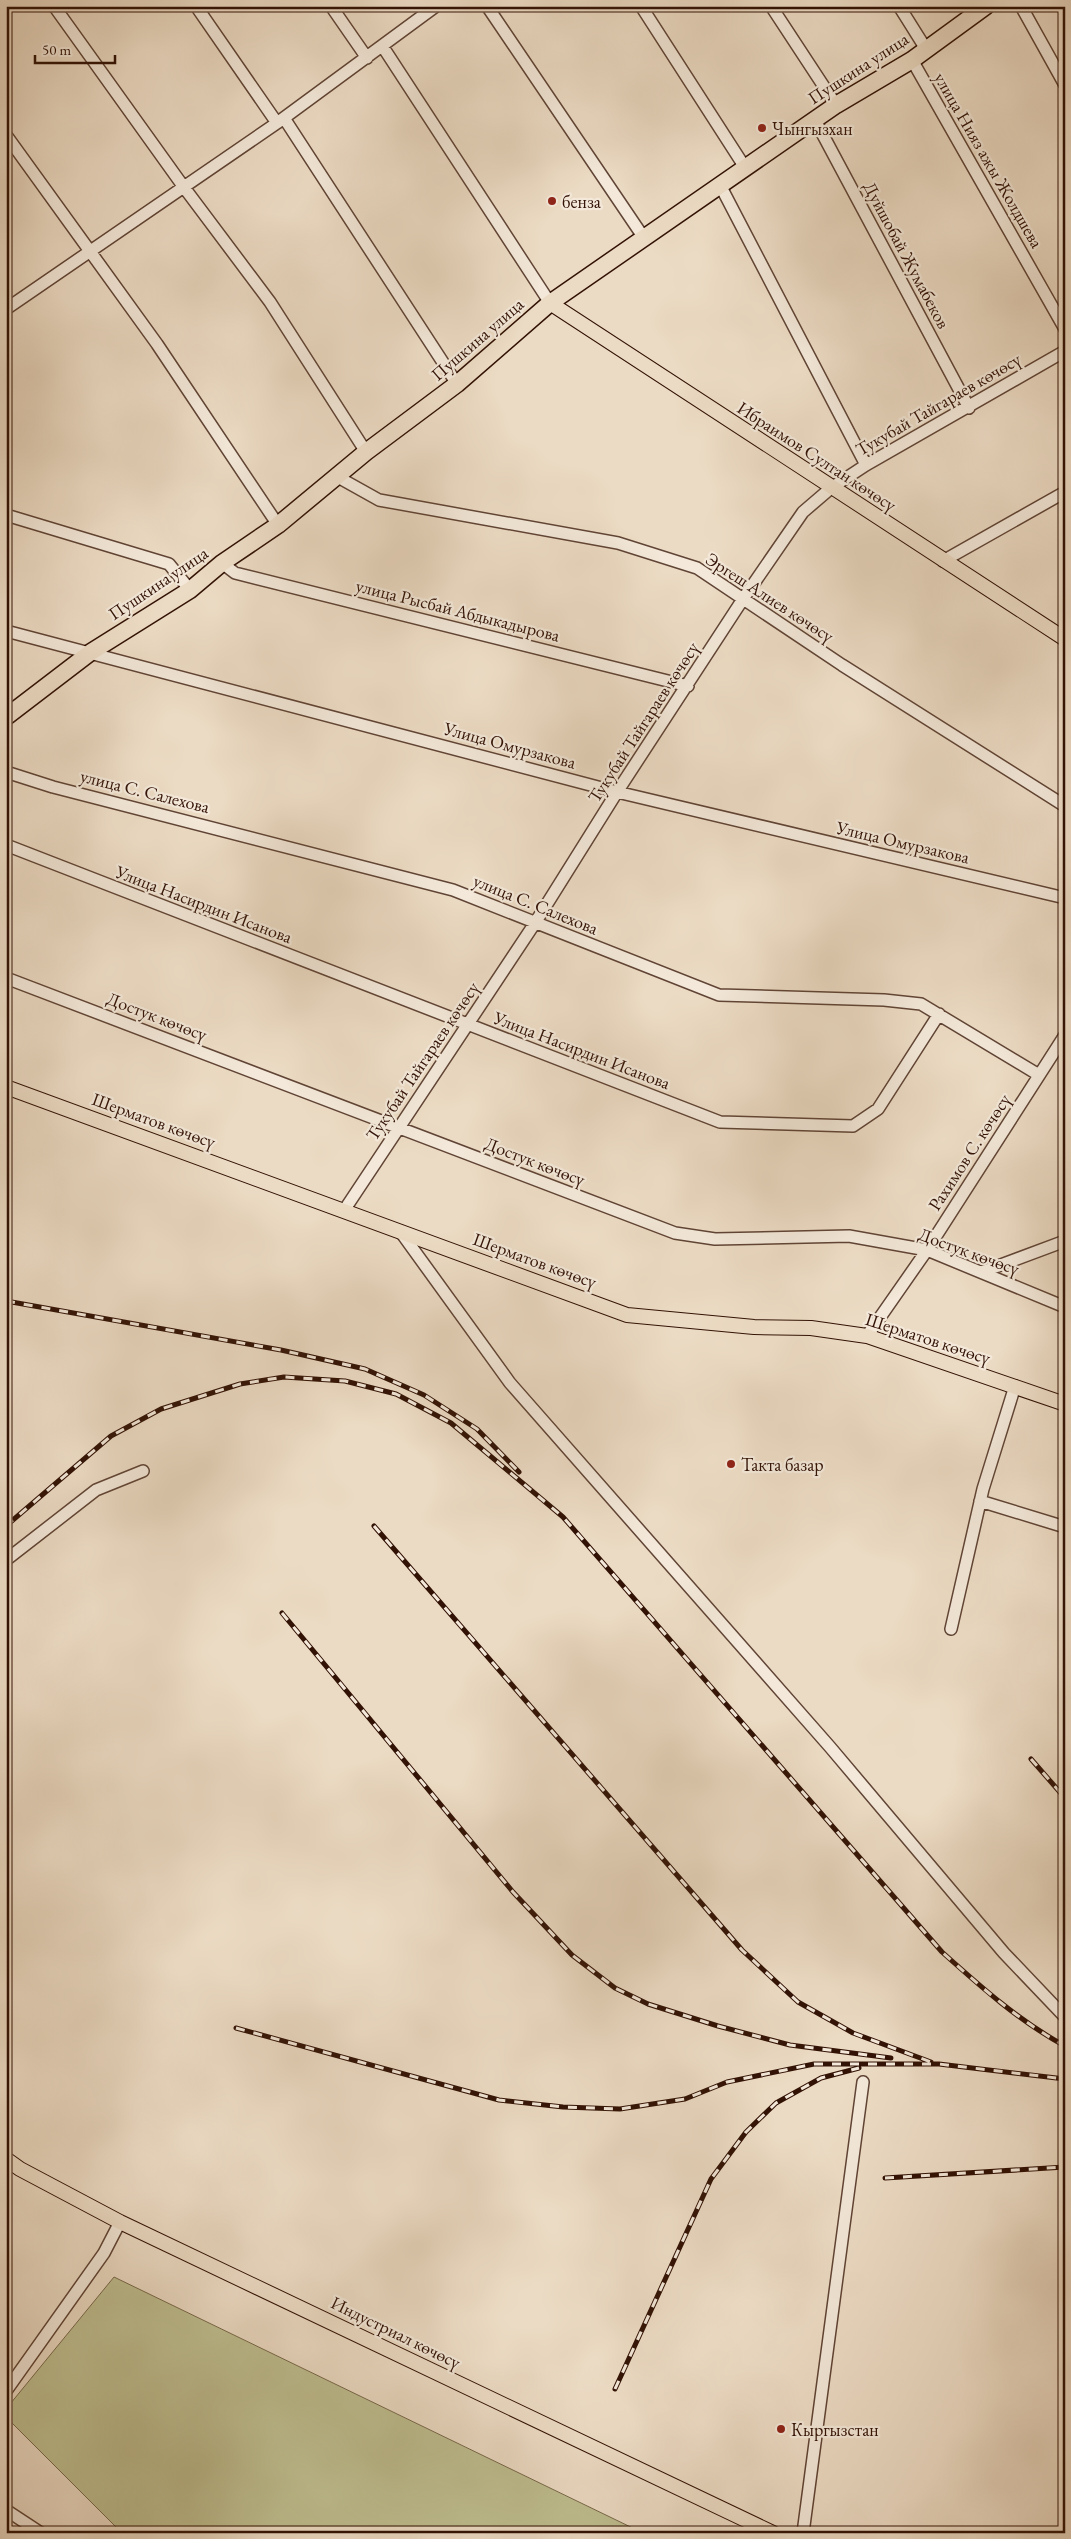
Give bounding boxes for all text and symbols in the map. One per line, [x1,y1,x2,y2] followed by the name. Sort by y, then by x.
[803,26,913,109] street label: Пушкина улица
[35,32,115,64] scale bar
[42,40,71,59] text: 50 m
[929,68,1049,253] street label: улица Нияз ажы Жолдшева
[772,117,853,140] place label: Чынгызхан
[756,122,768,134] marker: Чынгызхан
[859,178,956,333] street label: Дуйшобай Жумабеков
[562,190,602,213] place label: бенза
[546,195,558,207] marker: бенза
[426,292,529,386] street label: Пушкина улица
[851,347,1026,461] street label: Тукубай Тайгараев көчөсү
[733,396,902,517] street label: Ибраимов Султан көчөсү
[104,541,213,625] street label: Пушкина улица
[702,547,839,648] street label: Эргеш Алиев көчөсү
[354,574,563,647] street label: улица Рысбай Абдыкадырова
[582,636,704,807] street label: Тукубай Тайгараев көчөсү
[440,716,579,774] street label: Улица Омурзакова
[78,764,213,818] street label: улица С. Салехова
[833,815,973,869] street label: Улица Омурзакова
[111,859,296,949] street label: Улица Насирдин Исанова
[470,869,603,940] street label: улица С. Салехова
[360,976,484,1145] street label: Тукубай Тайгараев көчөсү
[104,986,211,1046] street label: Достук көчөсү
[489,1005,674,1095] street label: Улица Насирдин Исанова
[89,1087,220,1153] street label: Шерматов көчөсү
[923,1088,1016,1215] street label: Рахимов С. көчөсү
[482,1131,589,1191] street label: Достук көчөсү
[916,1222,1023,1280] street label: Достук көчөсү
[470,1227,601,1293] street label: Шерматов көчөсү
[863,1307,994,1369] street label: Шерматов көчөсү
[741,1453,824,1476] place label: Такта базар
[725,1458,737,1470] marker: Такта базар
[327,2291,466,2374] street label: Индустриал көчөсү
[791,2418,879,2441] place label: Кыргызстан
[775,2423,787,2435] marker: Кыргызстан

